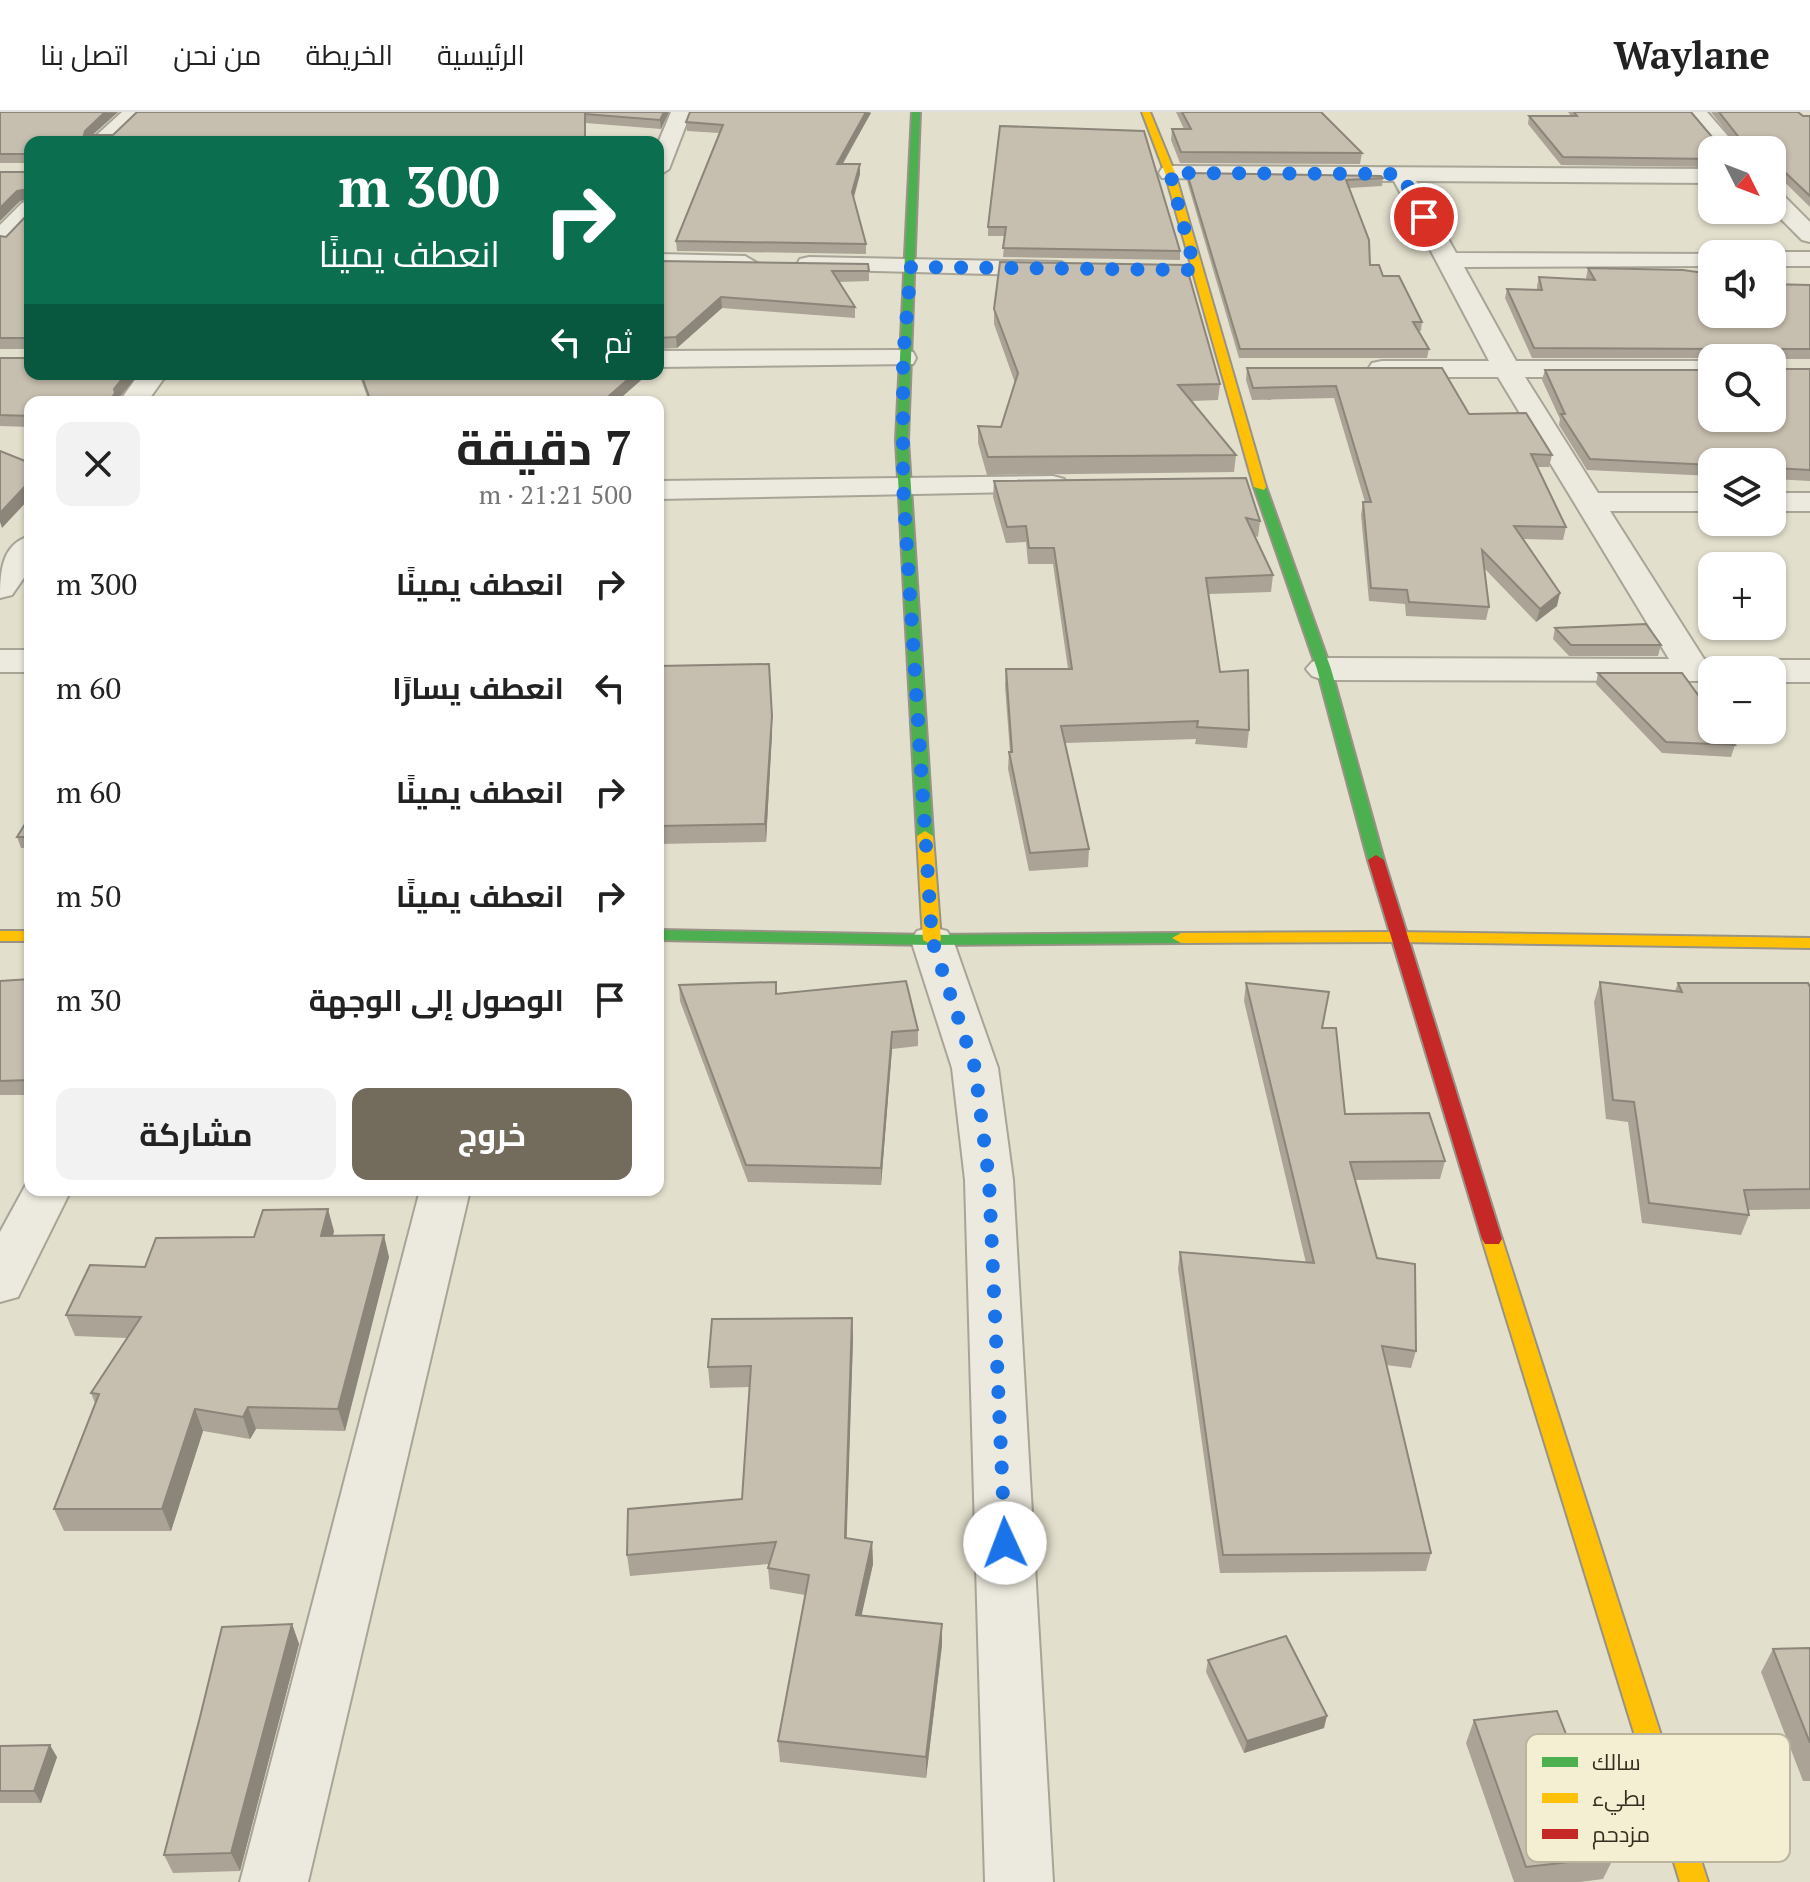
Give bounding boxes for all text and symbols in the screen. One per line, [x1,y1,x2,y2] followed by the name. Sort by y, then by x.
[1614,30,1770,80] text: Waylane
[40,36,129,73] text: اتصل بنا
[173,36,262,73] text: من نحن
[306,36,393,73] text: الخريطة
[437,36,525,73] text: الرئيسية
[1698,136,1786,224] north arrow
[1698,136,1786,744] map controls
[338,149,500,223] text: 300 m
[528,168,632,272] icon: right
[1390,183,1458,251] pin
[1402,195,1446,239] icon: arrive
[318,230,500,277] text: انعطف يمينًا
[1698,240,1786,328] button: sound
[544,320,588,364] icon: left
[604,322,632,362] text: ثم
[1698,344,1786,432] button: search
[456,415,632,479] text: 7 دقيقة
[56,422,140,506] button: close
[1698,448,1786,536] button: layers
[479,477,632,511] text: 500 m · 21:21
[1698,552,1786,640] button: +
[588,562,632,606] icon: right
[56,564,137,604] text: 300 m
[396,564,564,604] text: انعطف يمينًا
[1698,656,1786,744] button: −
[588,666,632,710] icon: left
[56,668,121,708] text: 60 m
[392,668,564,708] text: انعطف يسارًا
[588,770,632,814] icon: right
[56,772,121,812] text: 60 m
[396,772,564,812] text: انعطف يمينًا
[588,874,632,918] icon: right
[56,876,121,916] text: 50 m
[396,876,564,916] text: انعطف يمينًا
[588,978,632,1022] icon: arrive
[56,980,121,1020] text: 30 m
[309,980,564,1020] text: الوصول إلى الوجهة
[56,1088,336,1180] button: مشاركة
[352,1088,632,1180] button: خروج
[963,1501,1047,1585] position arrow
[1526,1734,1790,1862] legend
[1592,1747,1641,1776] text: سالك
[1592,1783,1646,1815] text: بطيء
[1592,1819,1650,1850] text: مزدحم

